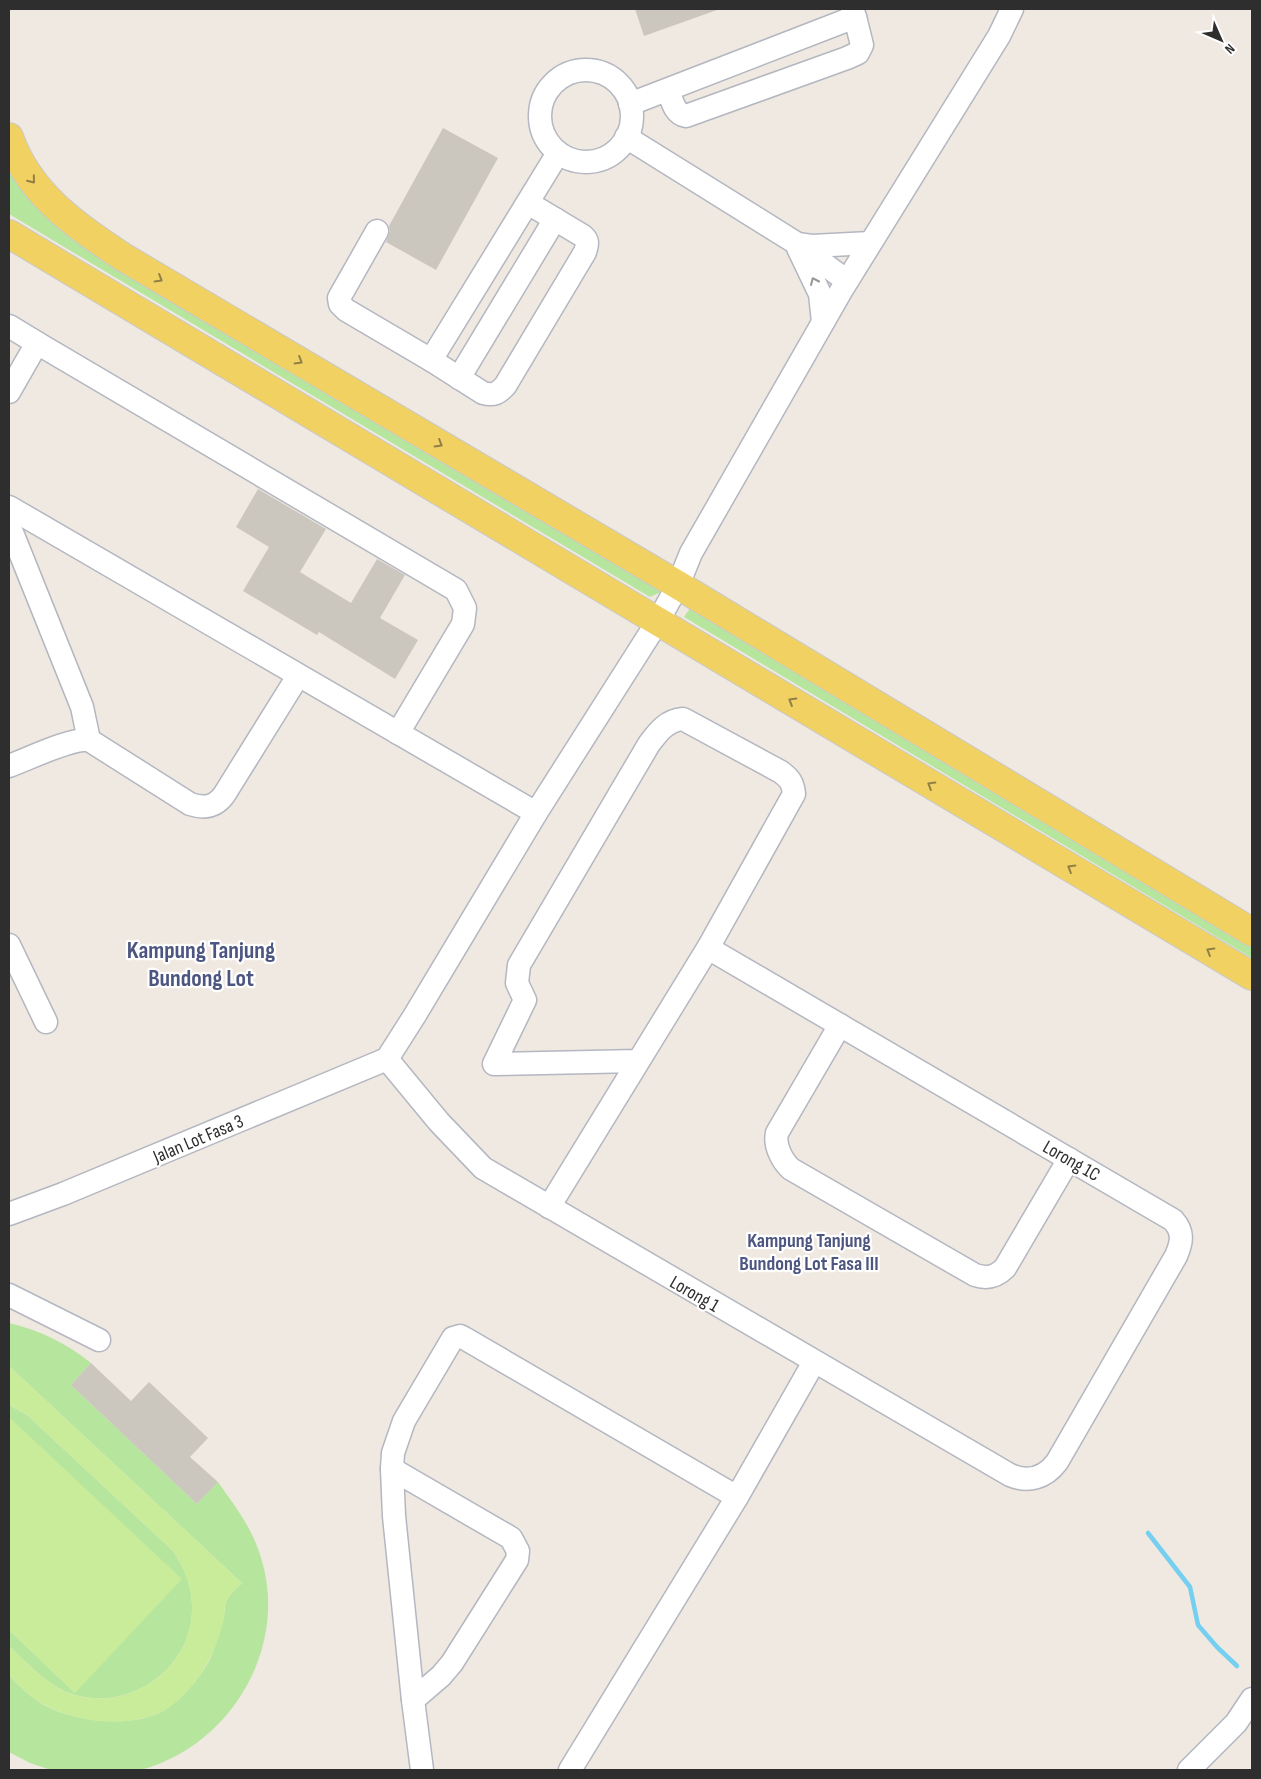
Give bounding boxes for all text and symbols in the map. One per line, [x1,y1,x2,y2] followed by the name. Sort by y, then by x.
[1196,15,1246,65] north arrow
[1221,40,1238,57] text: N
[26,174,34,183] one-way arrow
[154,272,163,282] one-way arrow
[810,277,821,286] one-way arrow
[294,355,303,365] one-way arrow
[434,437,443,447] one-way arrow
[788,698,797,708] one-way arrow
[928,781,937,791] one-way arrow
[1067,865,1076,875] one-way arrow
[127,936,275,993] district label: Kampung Tanjung Bundong Lot
[1207,948,1216,958] one-way arrow
[149,1110,247,1169] street label: Jalan Lot Fasa 3
[1039,1136,1104,1187] street label: Lorong 1C
[739,1229,879,1276] district label: Kampung Tanjung Bundong Lot Fasa III
[665,1271,723,1318] street label: Lorong 1

